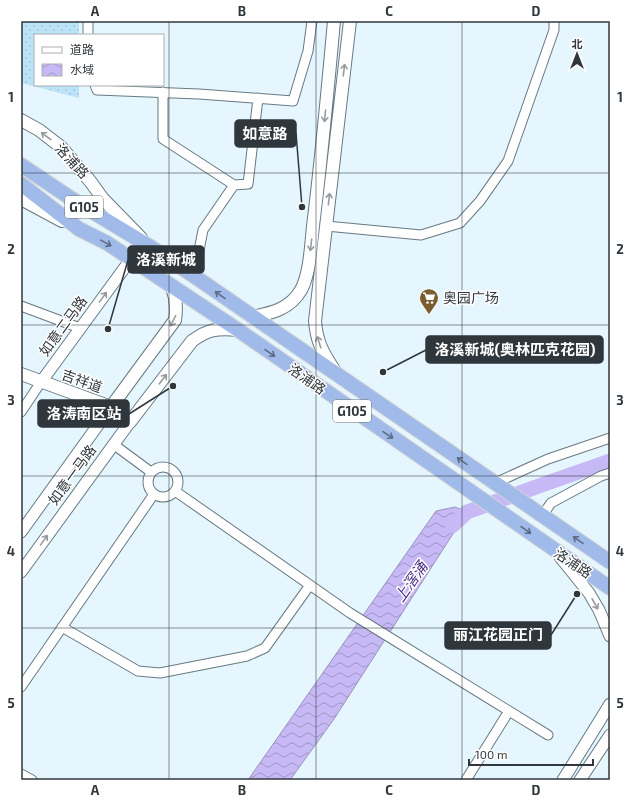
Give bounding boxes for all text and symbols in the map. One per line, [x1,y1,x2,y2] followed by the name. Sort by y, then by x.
[91,3,100,19] text: A
[238,3,246,19] text: B
[385,3,393,19] text: C
[532,3,541,19] text: D
[34,34,164,86] legend
[557,34,597,74] north arrow
[572,37,583,50] text: 北
[70,42,94,56] text: 道路
[70,62,94,76] text: 水域
[340,64,348,77] one-way arrow
[8,89,14,105] text: 1
[617,89,623,105] text: 1
[321,109,328,122] one-way arrow
[235,120,296,147] callout: 如意路
[242,124,288,142] text: 如意路
[41,131,52,140] one-way arrow
[52,140,93,182] street label: 洛浦路
[325,193,333,206] one-way arrow
[65,196,103,218] road number: G105
[307,238,314,251] one-way arrow
[100,239,112,247] one-way arrow
[7,241,15,257] text: 2
[616,241,624,257] text: 2
[128,246,204,273] callout: 洛溪新城
[136,250,196,268] text: 洛溪新城
[418,287,440,315] supermarket icon: 奥园广场
[443,289,499,306] place label: 奥园广场
[215,290,226,299] one-way arrow
[99,291,107,302] one-way arrow
[35,292,90,359] street label: 如意二马路
[168,315,176,327] one-way arrow
[315,336,322,349] one-way arrow
[426,336,603,363] callout: 洛溪新城(奥林匹克花园)
[435,340,595,358] text: 洛溪新城(奥林匹克花园)
[264,349,275,357] one-way arrow
[285,360,329,398] street label: 洛浦路
[60,365,105,396] street label: 吉祥道
[158,374,167,385] one-way arrow
[7,392,15,408] text: 3
[616,392,624,408] text: 3
[38,400,129,427] callout: 洛涛南区站
[333,400,371,422] road number: G105
[46,404,122,422] text: 洛涛南区站
[382,431,393,439] one-way arrow
[44,441,99,508] street label: 如意一马路
[457,457,468,465] one-way arrow
[520,526,531,534] one-way arrow
[40,535,48,546] one-way arrow
[573,536,584,544] one-way arrow
[7,543,15,559] text: 4
[616,543,624,559] text: 4
[551,544,595,581] street label: 洛浦路
[390,556,432,605] water label: 上滘涌
[592,598,600,610] one-way arrow
[445,622,551,649] callout: 丽江花园正门
[453,625,543,643] text: 丽江花园正门
[7,695,15,711] text: 5
[616,695,624,711] text: 5
[469,741,593,767] scale bar
[475,747,507,761] text: 100 m
[91,782,100,798] text: A
[238,782,246,798] text: B
[385,782,393,798] text: C
[532,782,541,798] text: D

